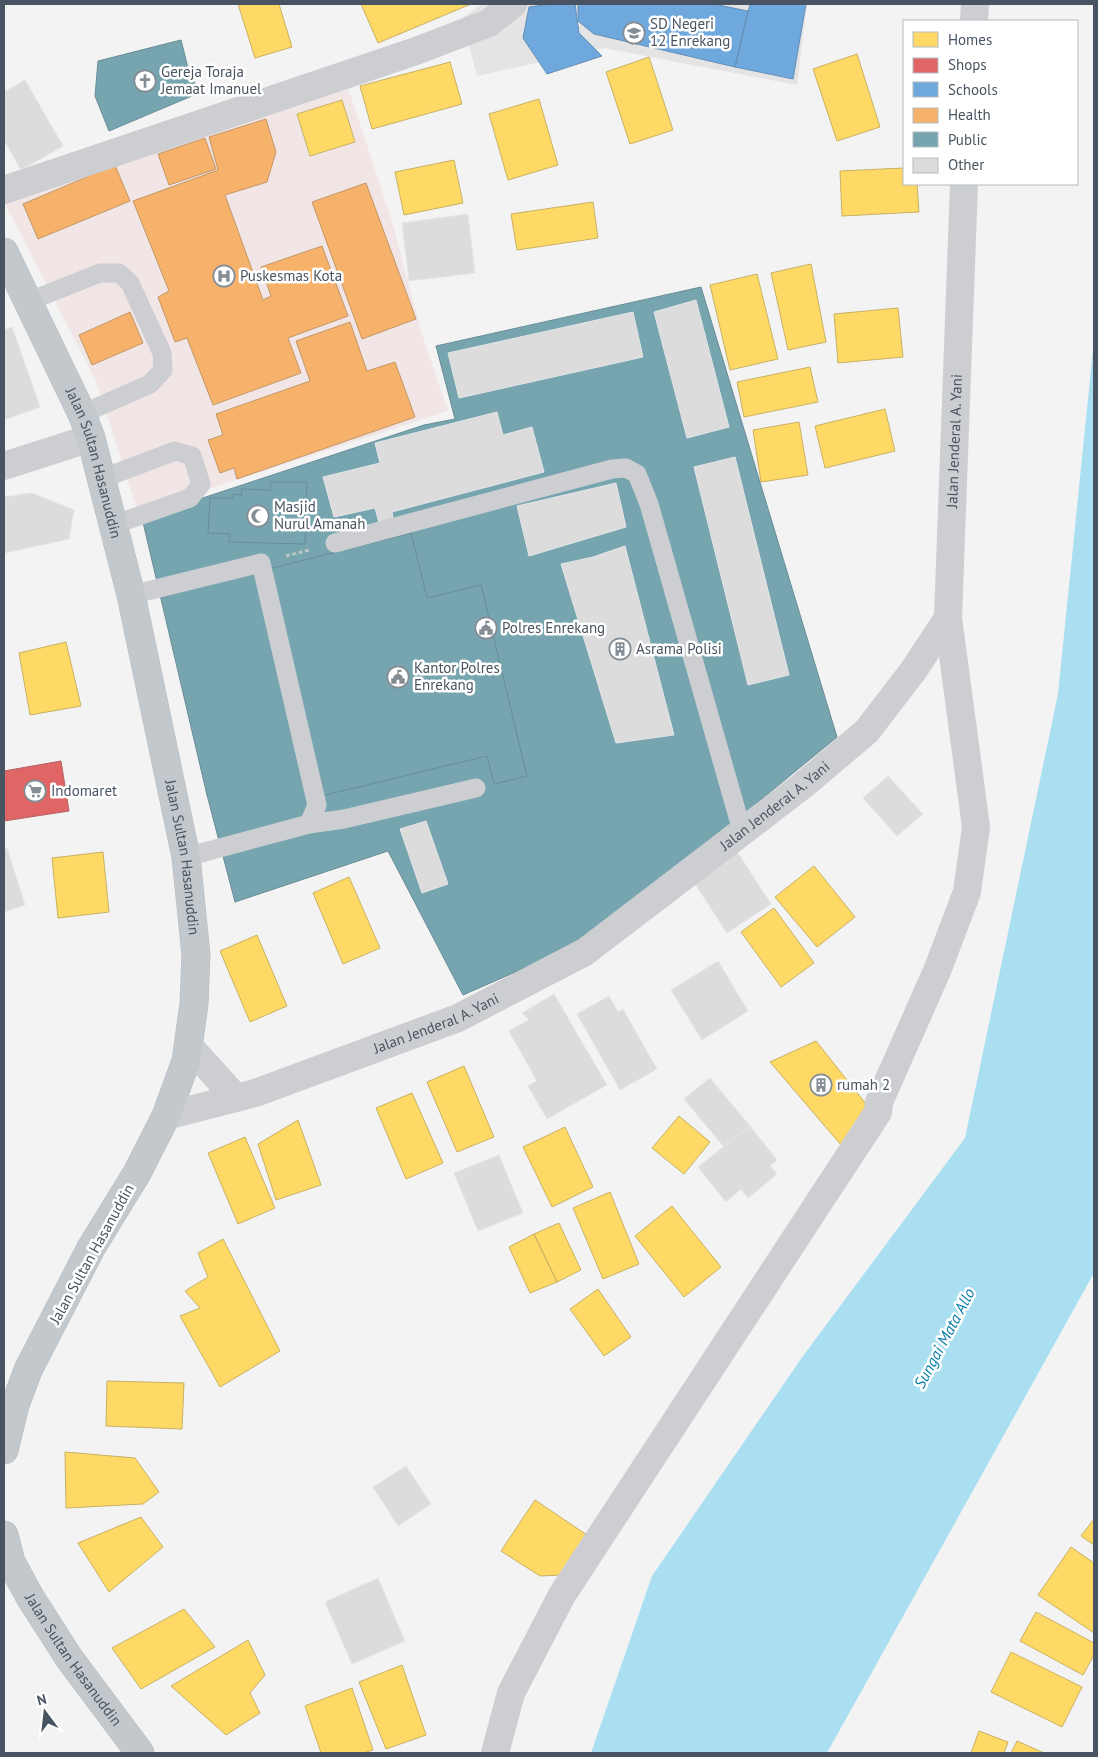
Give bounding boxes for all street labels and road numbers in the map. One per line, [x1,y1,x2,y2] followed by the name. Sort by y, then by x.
[942,374,966,509] street label: Jalan Jenderal A. Yani
[61,383,126,540] street label: Jalan Sultan Hasanuddin
[715,757,833,855] street label: Jalan Jenderal A. Yani
[161,777,204,936] street label: Jalan Sultan Hasanuddin
[370,989,502,1058] street label: Jalan Jenderal A. Yani
[45,1181,138,1328] street label: Jalan Sultan Hasanuddin
[21,1589,126,1729] street label: Jalan Sultan Hasanuddin

